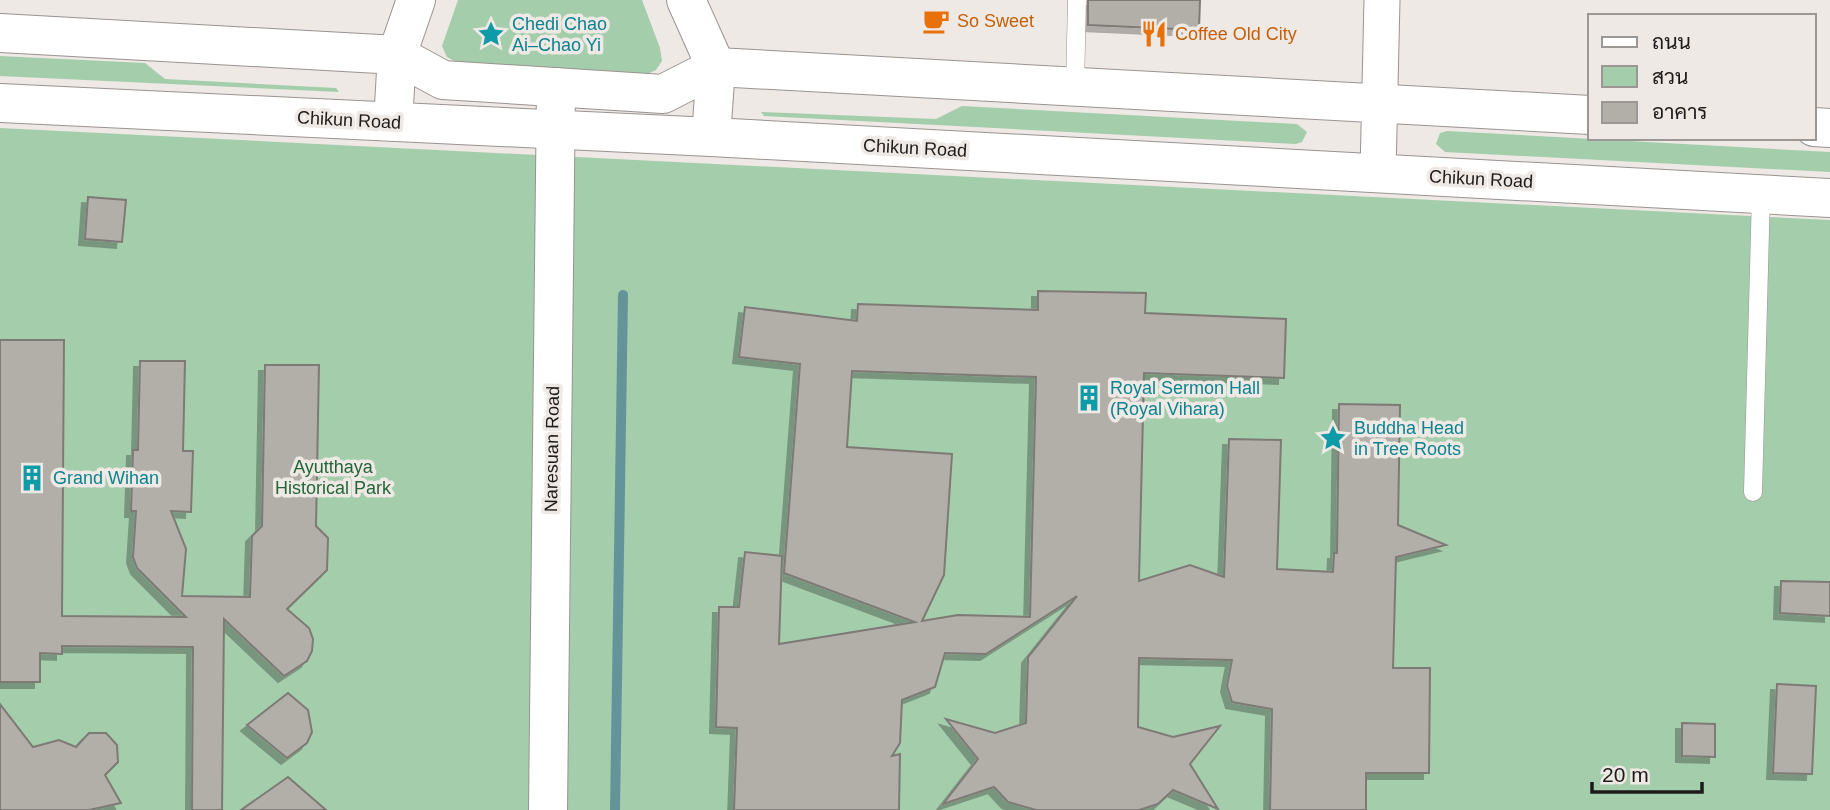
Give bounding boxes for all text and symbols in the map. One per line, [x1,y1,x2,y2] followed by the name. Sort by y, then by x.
[921,6,951,36] cafe icon: So Sweet
[957,11,1034,31] place label: So Sweet
[512,14,607,55] place label: Chedi Chao Ai–Chao Yi
[1588,14,1816,140] legend
[476,19,506,49] place icon: Chedi Chao Ai–Chao Yi
[1139,19,1169,49] restaurant icon: Coffee Old City
[1175,24,1297,44] place label: Coffee Old City
[1652,30,1691,53] text: ถนน
[1652,65,1688,88] text: สวน
[1652,100,1708,123] text: อาคาร
[297,107,401,133] street label: Chikun Road
[863,135,967,161] street label: Chikun Road
[1429,166,1533,192] street label: Chikun Road
[1110,378,1260,419] place label: Royal Sermon Hall (Royal Vihara)
[1074,383,1104,413] building icon: Royal Sermon Hall (Royal Vihara)
[541,386,563,512] street label: Naresuan Road
[1354,418,1464,459] place label: Buddha Head in Tree Roots
[1318,423,1348,453] place icon: Buddha Head in Tree Roots
[275,457,392,498] park label: Ayutthaya Historical Park
[17,463,47,493] building icon: Grand Wihan
[53,468,159,488] place label: Grand Wihan
[1592,750,1702,794] scale bar
[1602,763,1649,786] text: 20 m

